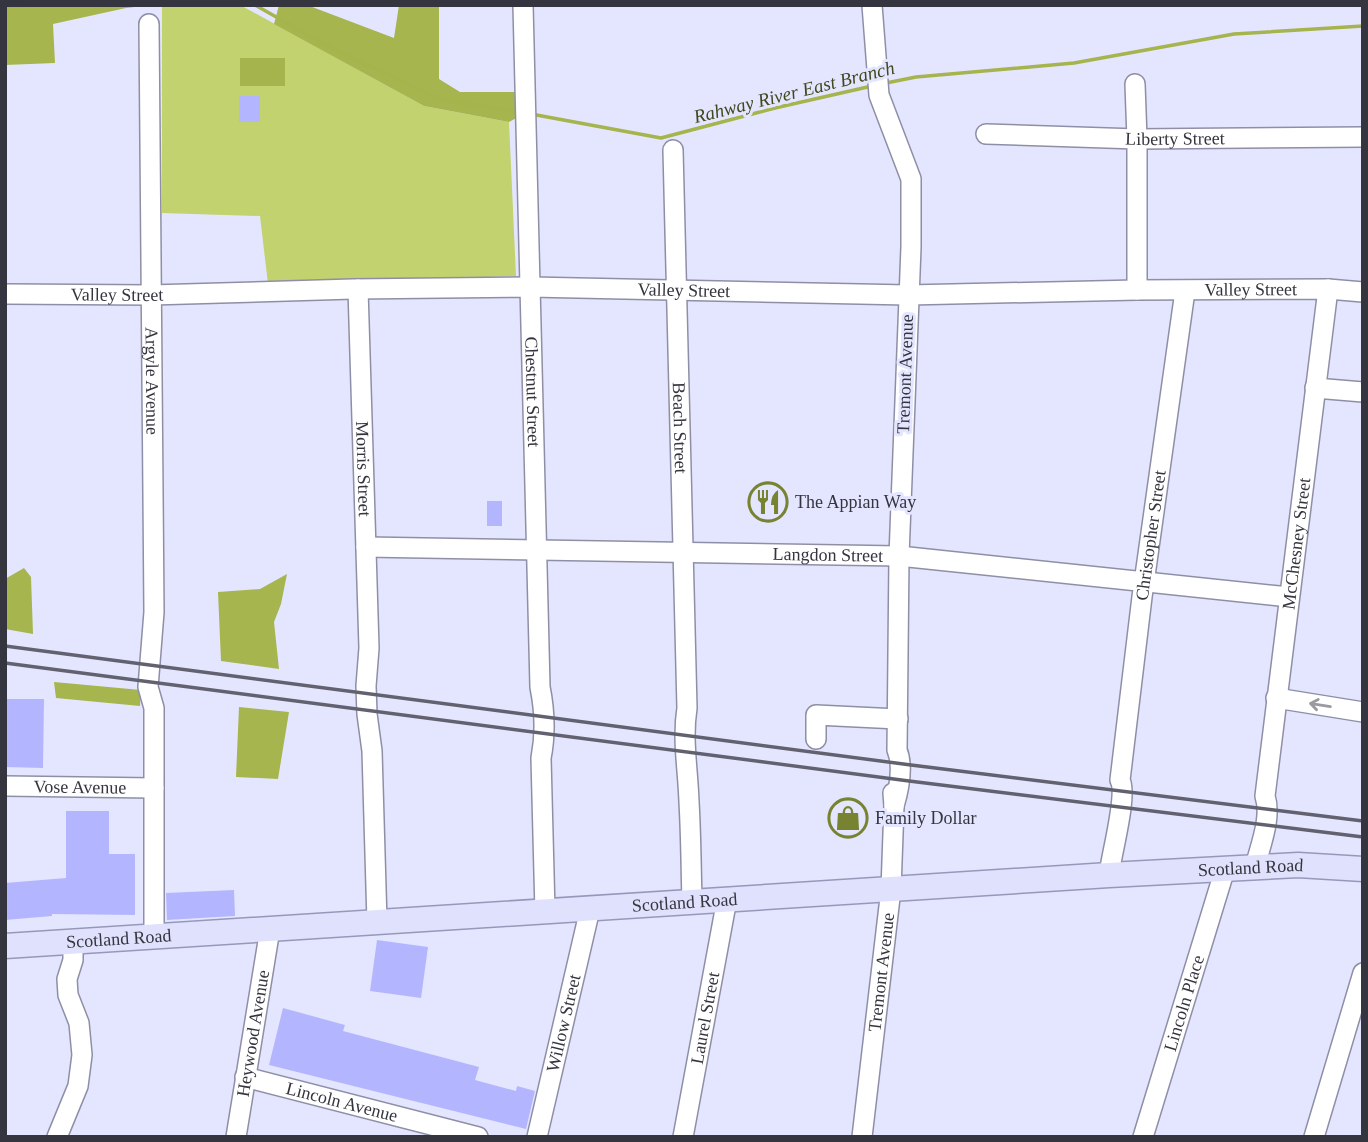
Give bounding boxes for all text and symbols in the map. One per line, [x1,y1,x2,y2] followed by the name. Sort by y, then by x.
[690,57,897,127] water label: Rahway River East Branch
[1125,128,1225,149] street label: Liberty Street
[637,279,730,301] street label: Valley Street
[1204,279,1297,300] street label: Valley Street
[71,284,164,305] street label: Valley Street
[893,314,917,434] street label: Tremont Avenue
[142,327,162,435] street label: Argyle Avenue
[521,336,544,447] street label: Chestnut Street
[669,382,691,474] street label: Beach Street
[352,421,375,517] street label: Morris Street
[1132,469,1170,602] street label: Christopher Street
[1278,477,1314,611] street label: McChesney Street
[747,481,789,523] restaurant icon: The Appian Way
[795,492,916,512] place label: The Appian Way
[772,544,883,566] street label: Langdon Street
[1309,698,1331,711] one-way arrow
[33,776,127,798] street label: Vose Avenue
[827,797,869,839] shop icon: Family Dollar
[875,808,977,828] place label: Family Dollar
[1197,855,1304,880] street label: Scotland Road
[631,889,738,916] street label: Scotland Road
[864,912,898,1033] street label: Tremont Avenue
[65,925,172,952] street label: Scotland Road
[1160,953,1208,1054] street label: Lincoln Place
[233,969,273,1098] street label: Heywood Avenue
[687,970,723,1066] street label: Laurel Street
[542,972,585,1074] street label: Willow Street
[284,1078,400,1126] street label: Lincoln Avenue

